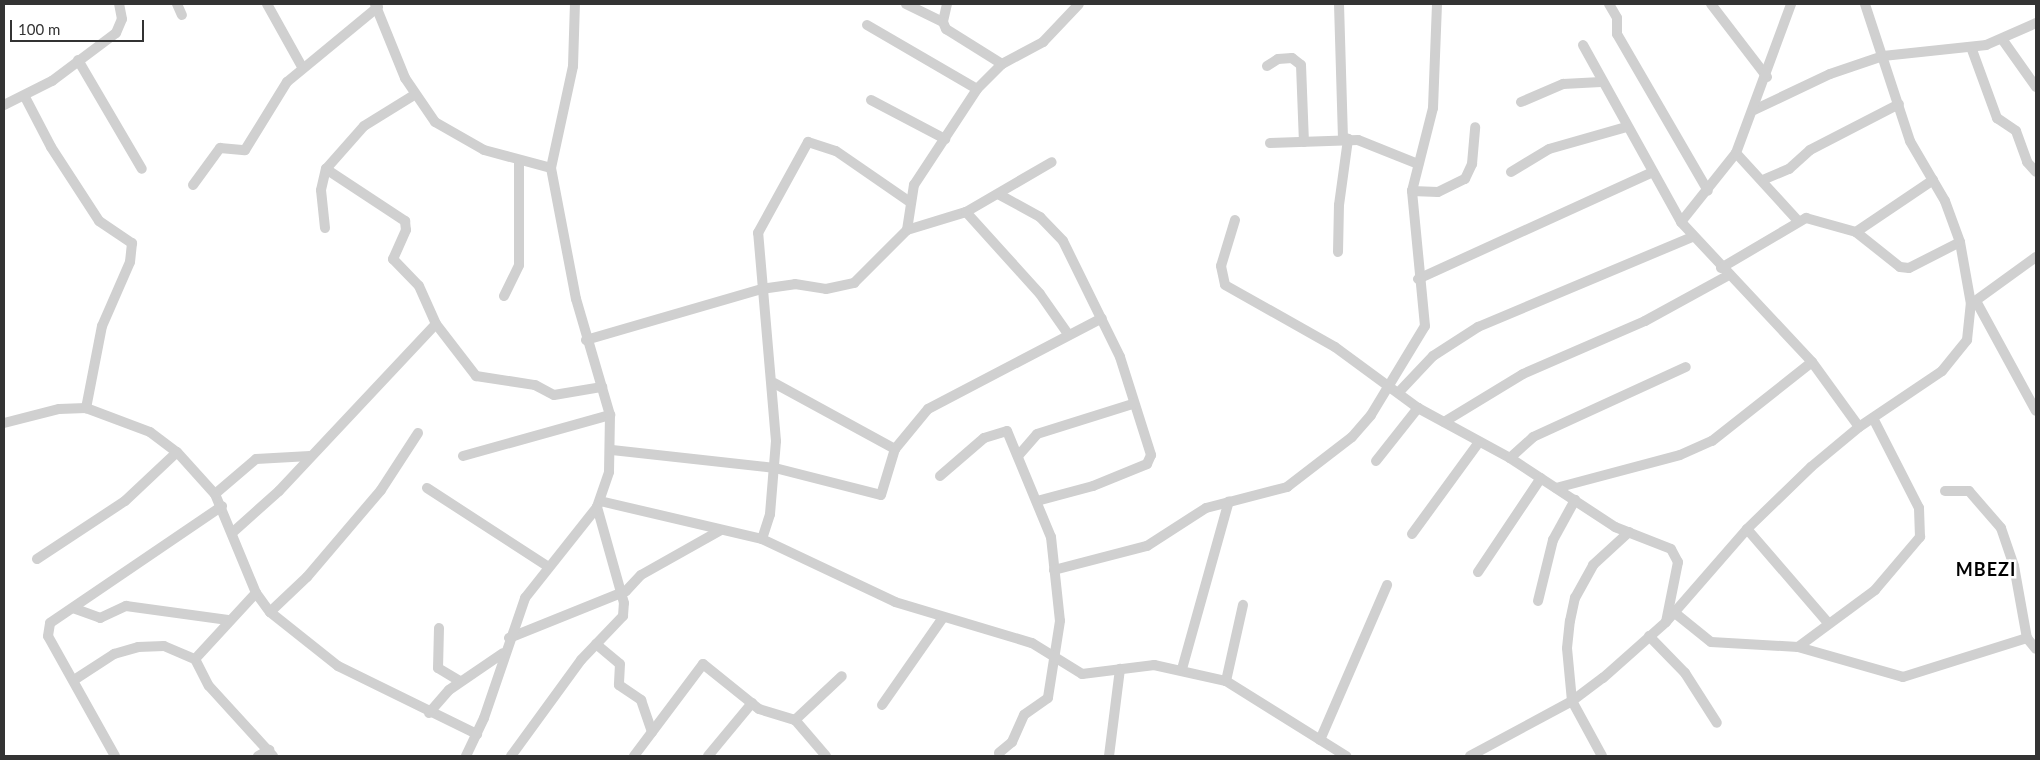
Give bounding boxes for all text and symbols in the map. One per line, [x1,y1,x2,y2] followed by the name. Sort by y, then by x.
[12,10,146,42] scale bar
[18,20,60,38] text: 100 m
[1955,558,2017,580] district label: MBEZI

